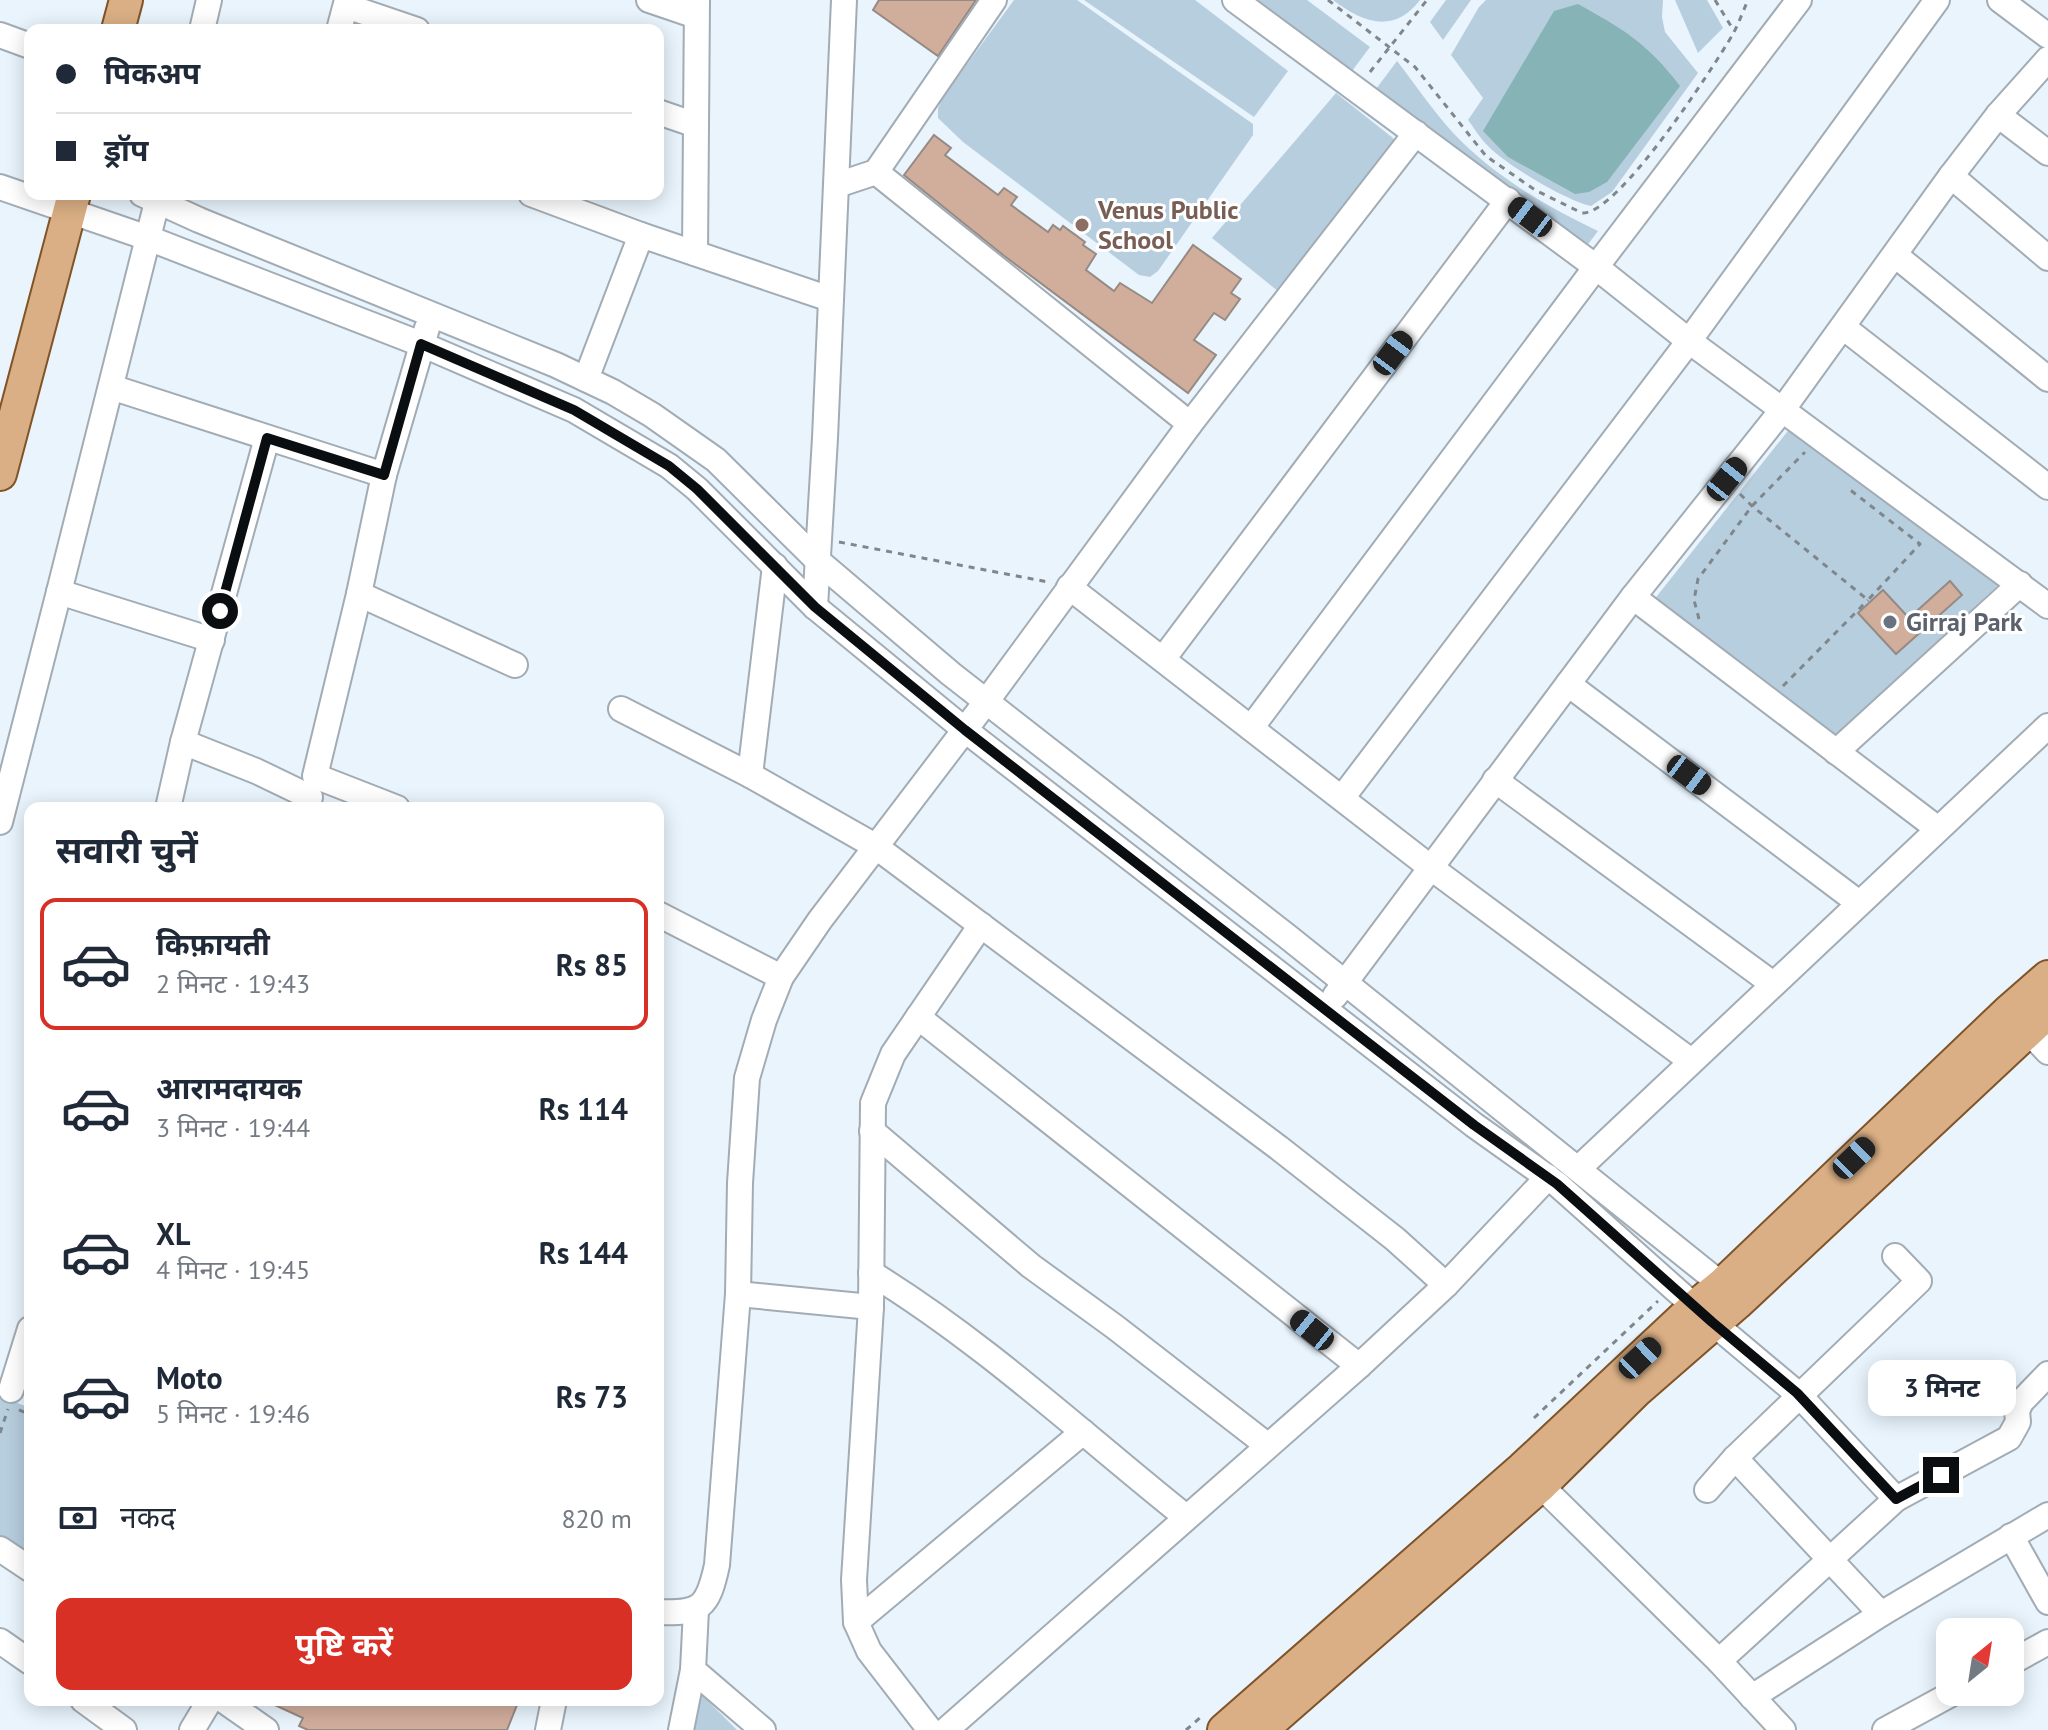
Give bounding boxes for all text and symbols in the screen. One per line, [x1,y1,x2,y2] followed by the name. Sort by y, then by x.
[104,53,200,92] text: पिकअप
[104,130,148,169] text: ड्रॉप
[1097,193,1239,256] place label: Venus Public School
[1504,193,1556,241] car
[1073,216,1091,234] marker: Venus Public School
[1369,327,1417,379] car
[1703,453,1751,505] car
[202,593,238,629] route start
[1906,605,2023,638] place label: Girraj Park
[1881,613,1899,631] marker: Girraj Park
[1663,751,1715,799] car
[56,826,198,873] text: सवारी चुनें
[156,924,270,963] text: किफ़ायती
[60,928,132,1000] icon: car
[556,945,628,984] text: Rs 85
[156,967,310,1000] text: 2 मिनट · 19:43
[156,1068,302,1107] text: आरामदायक
[60,1072,132,1144] icon: car
[539,1089,628,1128] text: Rs 114
[156,1111,310,1144] text: 3 मिनट · 19:44
[1828,1133,1880,1183] car
[156,1214,190,1253] text: XL
[60,1216,132,1288] icon: car
[539,1233,628,1272] text: Rs 144
[156,1253,310,1286] text: 4 मिनट · 19:45
[1286,1306,1338,1354] car
[1614,1333,1666,1383] car
[156,1358,223,1397] text: Moto
[1867,1359,2015,1415] callout: 3 मिनट
[60,1360,132,1432] icon: car
[1904,1371,1980,1404] text: 3 मिनट
[556,1377,628,1416] text: Rs 73
[156,1397,310,1430] text: 5 मिनट · 19:46
[1923,1457,1959,1493] route end
[56,1496,100,1540] icon: cash
[120,1497,176,1536] text: नकद
[561,1502,632,1535] text: 820 m
[56,1598,632,1690] button: पुष्टि करें
[1936,1618,2024,1706] north arrow
[1936,1618,2024,1706] map controls

